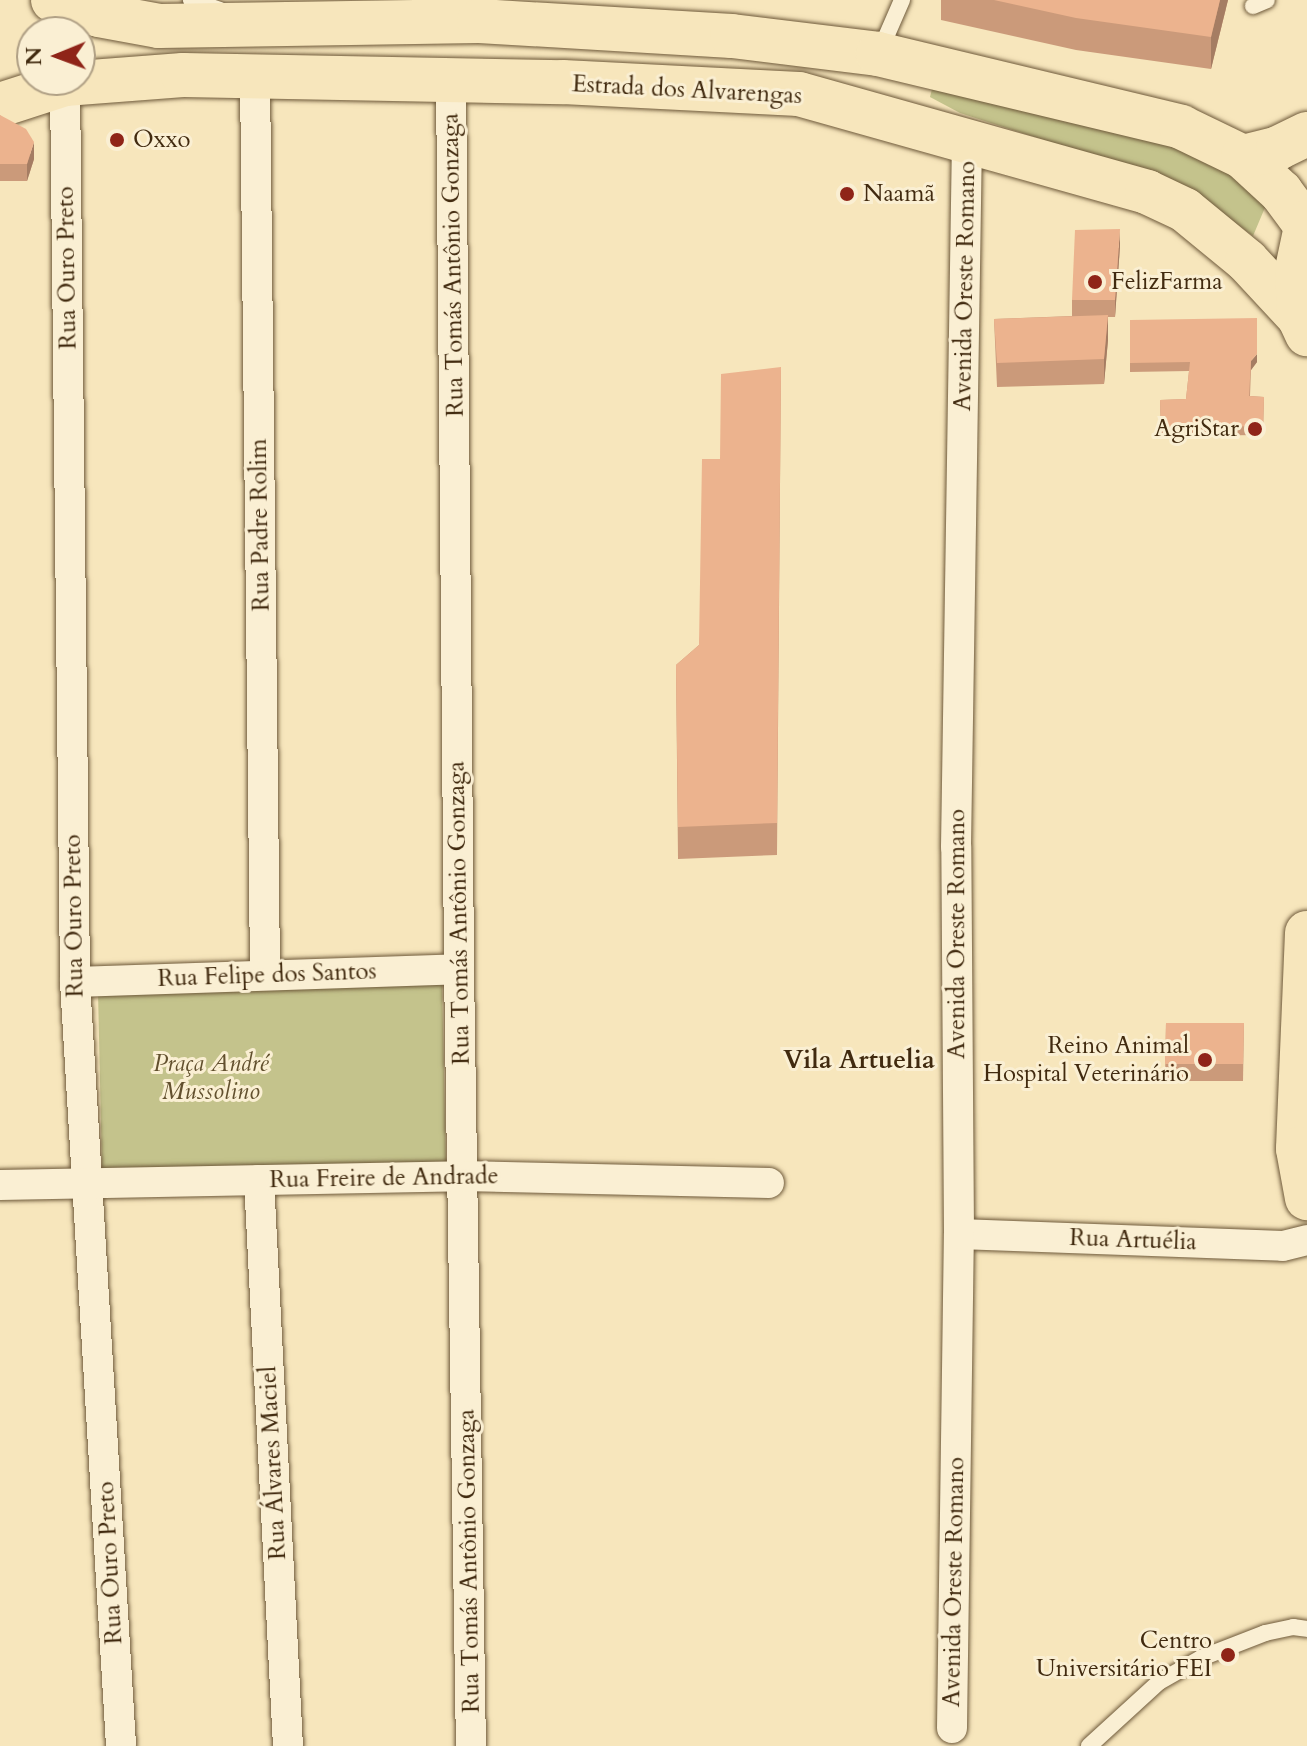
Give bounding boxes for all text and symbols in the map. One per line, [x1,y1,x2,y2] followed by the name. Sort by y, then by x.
[16,16,96,96] north arrow
[19,47,49,66] text: N
[571,70,803,110] street label: Estrada dos Alvarengas
[436,113,470,417] street label: Rua Tomás Antônio Gonzaga
[133,126,191,154] place label: Oxxo
[108,131,126,149] marker: Oxxo
[948,161,982,411] street label: Avenida Oreste Romano
[863,180,935,208] place label: Naamã
[838,185,856,203] marker: Naamã
[51,186,83,350] street label: Rua Ouro Preto
[1111,268,1223,296] place label: FelizFarma
[1086,273,1104,291] marker: FelizFarma
[1154,415,1239,443] place label: AgriStar
[1246,420,1264,438] marker: AgriStar
[244,438,276,612] street label: Rua Padre Rolim
[442,761,476,1065] street label: Rua Tomás Antônio Gonzaga
[943,809,971,1059] street label: Avenida Oreste Romano
[58,834,90,998] street label: Rua Ouro Preto
[157,957,377,993] street label: Rua Felipe dos Santos
[983,1032,1189,1088] place label: Reino Animal Hospital Veterinário
[783,1044,935,1076] district label: Vila Artuelia
[153,1050,269,1106] park label: Praça André Mussolino
[1196,1051,1214,1069] marker: Reino Animal Hospital Veterinário
[269,1162,499,1194] street label: Rua Freire de Andrade
[1069,1223,1197,1257] street label: Rua Artuélia
[254,1365,292,1561] street label: Rua Álvares Maciel
[452,1409,486,1713] street label: Rua Tomás Antônio Gonzaga
[937,1457,971,1707] street label: Avenida Oreste Romano
[91,1481,129,1645] street label: Rua Ouro Preto
[1036,1627,1212,1683] place label: Centro Universitário FEI
[1219,1646,1237,1664] marker: Centro Universitário FEI

